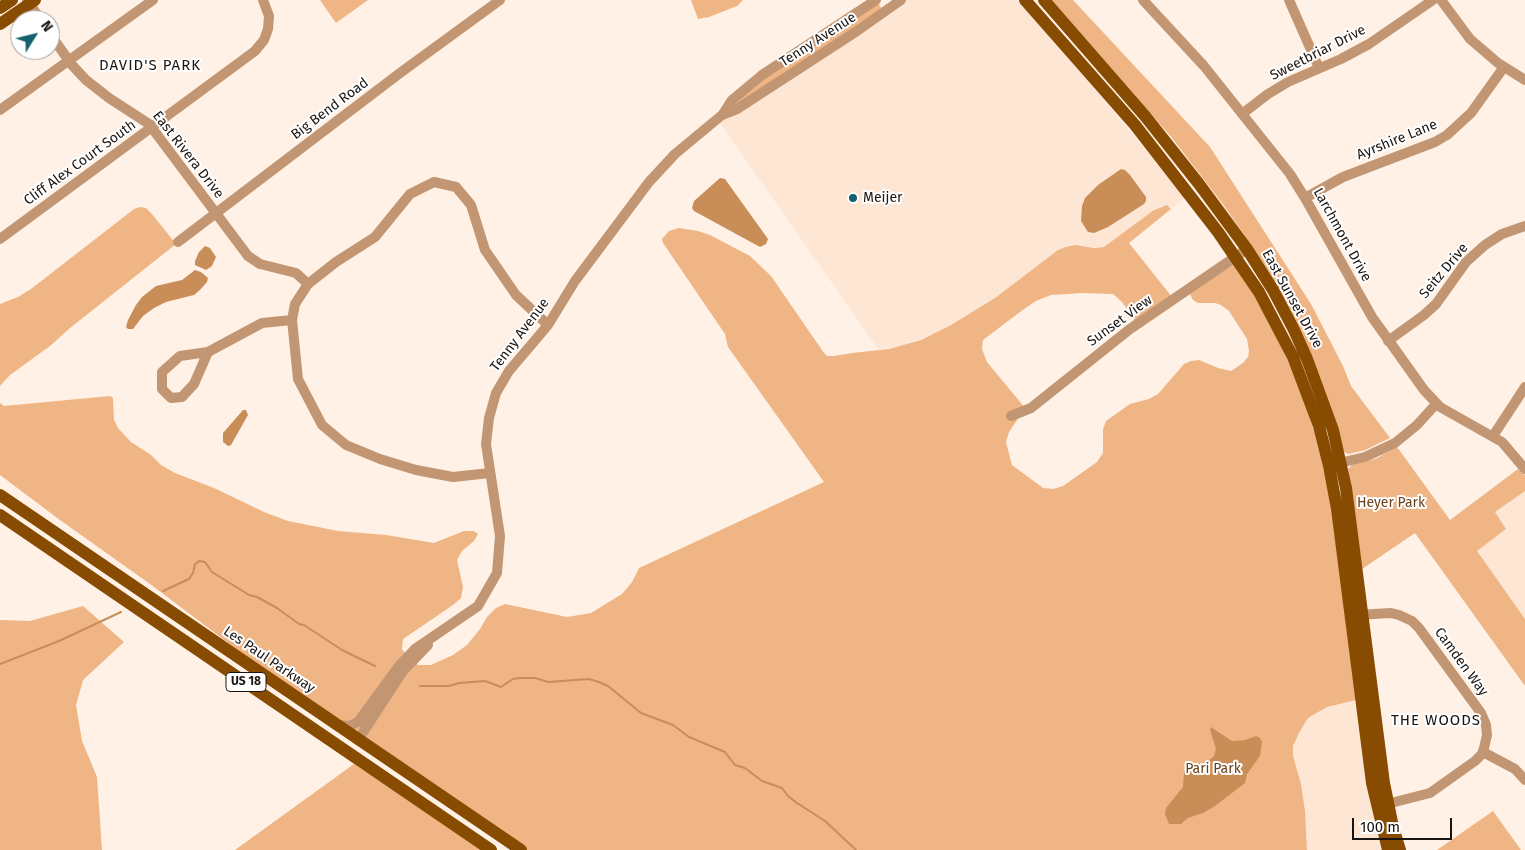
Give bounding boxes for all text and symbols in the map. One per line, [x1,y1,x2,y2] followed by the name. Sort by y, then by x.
[777,9,859,71] street label: Tenny Avenue
[10,10,60,60] north arrow
[37,18,56,35] text: N
[1267,22,1369,84] street label: Sweetbriar Drive
[97,57,203,75] district label: DAVID'S PARK
[288,75,372,143] street label: Big Bend Road
[149,108,227,202] street label: East Rivera Drive
[1354,116,1440,164] street label: Ayrshire Lane
[21,117,139,209] street label: Cliff Alex Court South
[1309,185,1375,285] street label: Larchmont Drive
[863,190,902,206] place label: Meijer
[847,192,859,204] marker: Meijer
[1416,240,1472,302] street label: Seitz Drive
[1258,247,1326,351] street label: East Sunset Drive
[1084,292,1156,350] street label: Sunset View
[487,295,553,375] street label: Tenny Avenue
[1357,495,1425,511] park label: Heyer Park
[220,623,318,697] street label: Les Paul Parkway
[1430,624,1492,700] street label: Camden Way
[226,672,266,692] road number: US 18
[1390,712,1482,730] district label: THE WOODS
[1185,761,1241,777] park label: Pari Park
[1355,808,1455,840] scale bar
[1360,818,1400,836] text: 100 m

